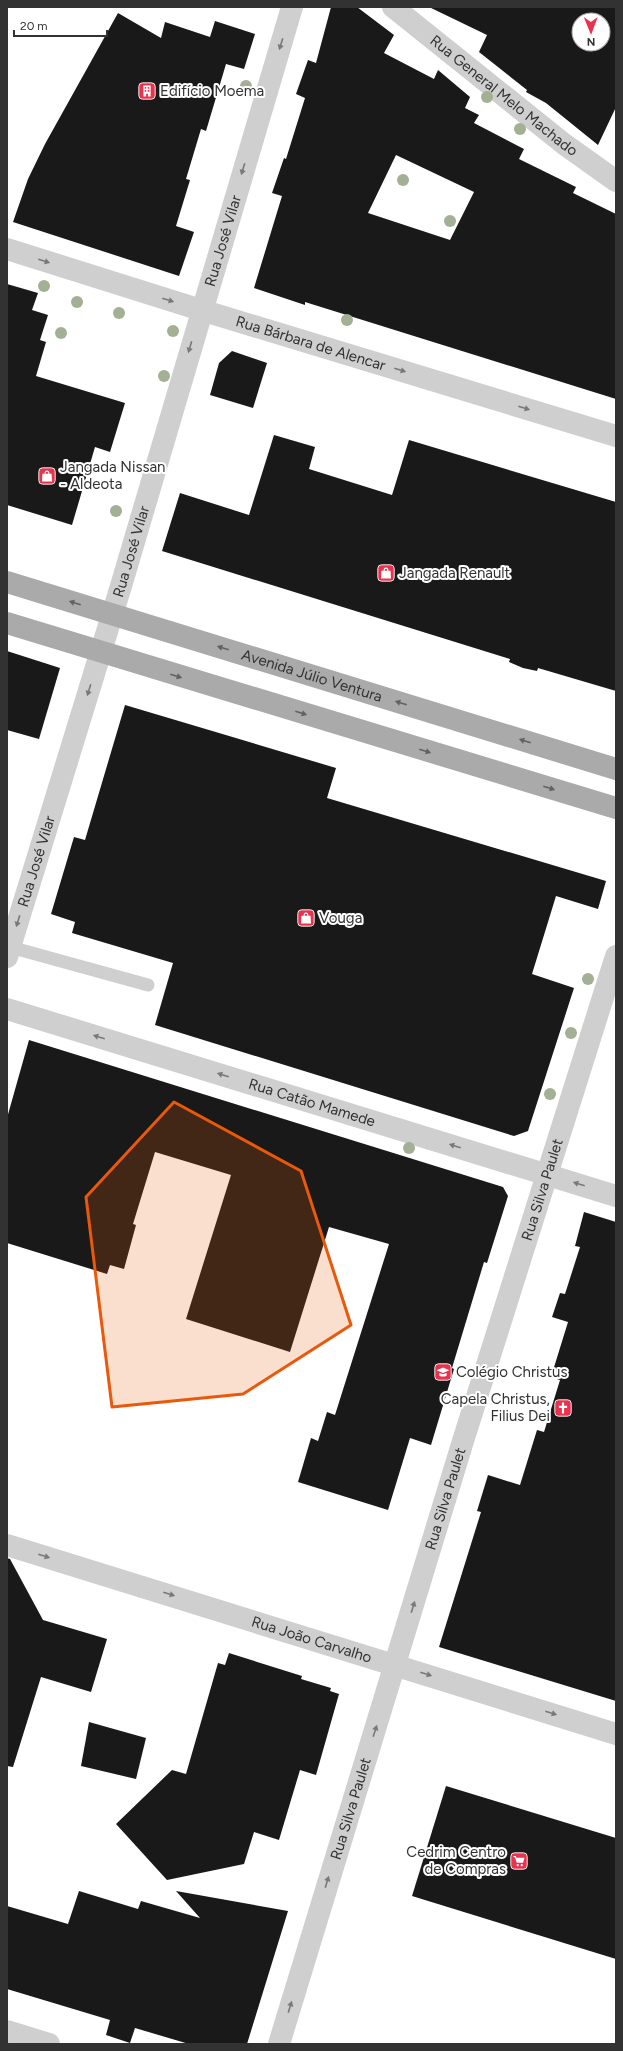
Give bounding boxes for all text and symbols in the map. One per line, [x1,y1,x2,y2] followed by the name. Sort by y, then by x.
[14,12,107,38] scale bar
[571,12,611,52] north arrow
[20,19,48,33] text: 20 m
[426,31,581,160] street label: Rua General Melo Machado
[587,35,596,48] text: N
[278,39,284,51] one-way arrow
[137,81,157,101] building icon: Edifício Moema
[160,82,264,100] place label: Edifício Moema
[240,163,246,175] one-way arrow
[201,193,245,289] street label: Rua José Vilar
[39,258,51,264] one-way arrow
[163,297,175,303] one-way arrow
[234,312,388,375] street label: Rua Bárbara de Alencar
[187,341,193,353] one-way arrow
[394,367,406,373] one-way arrow
[518,405,530,411] one-way arrow
[60,458,165,493] place label: Jangada Nissan - Aldeota
[37,466,57,486] shop icon: Jangada Nissan - Aldeota
[109,504,153,599] street label: Rua José Vilar
[376,563,396,583] shop icon: Jangada Renault
[399,564,511,582] place label: Jangada Renault
[68,600,80,606] one-way arrow
[217,645,229,651] one-way arrow
[239,646,385,706] street label: Avenida Júlio Ventura
[170,673,182,679] one-way arrow
[86,684,92,696] one-way arrow
[395,700,407,706] one-way arrow
[295,710,307,716] one-way arrow
[519,738,531,744] one-way arrow
[419,748,431,754] one-way arrow
[544,785,556,791] one-way arrow
[14,814,59,909] street label: Rua José Vilar
[296,908,316,928] shop icon: Vouga
[319,909,362,927] place label: Vouga
[15,916,21,928] one-way arrow
[92,1034,104,1040] one-way arrow
[217,1072,229,1078] one-way arrow
[246,1075,378,1131] street label: Rua Catão Mamede
[518,1136,567,1243] street label: Rua Silva Paulet
[448,1143,460,1149] one-way arrow
[572,1181,584,1187] one-way arrow
[433,1362,453,1382] school or university icon: Colégio Christus
[456,1363,567,1381] place label: Colégio Christus
[441,1390,550,1425] place label: Capela Christus, Filius Dei
[553,1398,573,1418] church icon: Capela Christus, Filius Dei
[421,1445,470,1552] street label: Rua Silva Paulet
[39,1553,51,1559] one-way arrow
[163,1592,175,1598] one-way arrow
[410,1601,416,1613] one-way arrow
[249,1612,374,1667] street label: Rua João Carvalho
[421,1671,433,1677] one-way arrow
[545,1710,557,1716] one-way arrow
[372,1725,378,1737] one-way arrow
[327,1755,375,1862] street label: Rua Silva Paulet
[406,1843,506,1878] place label: Cedrim Centro de Compras
[509,1851,529,1871] supermarket icon: Cedrim Centro de Compras
[324,1876,330,1888] one-way arrow
[287,2000,293,2012] one-way arrow

